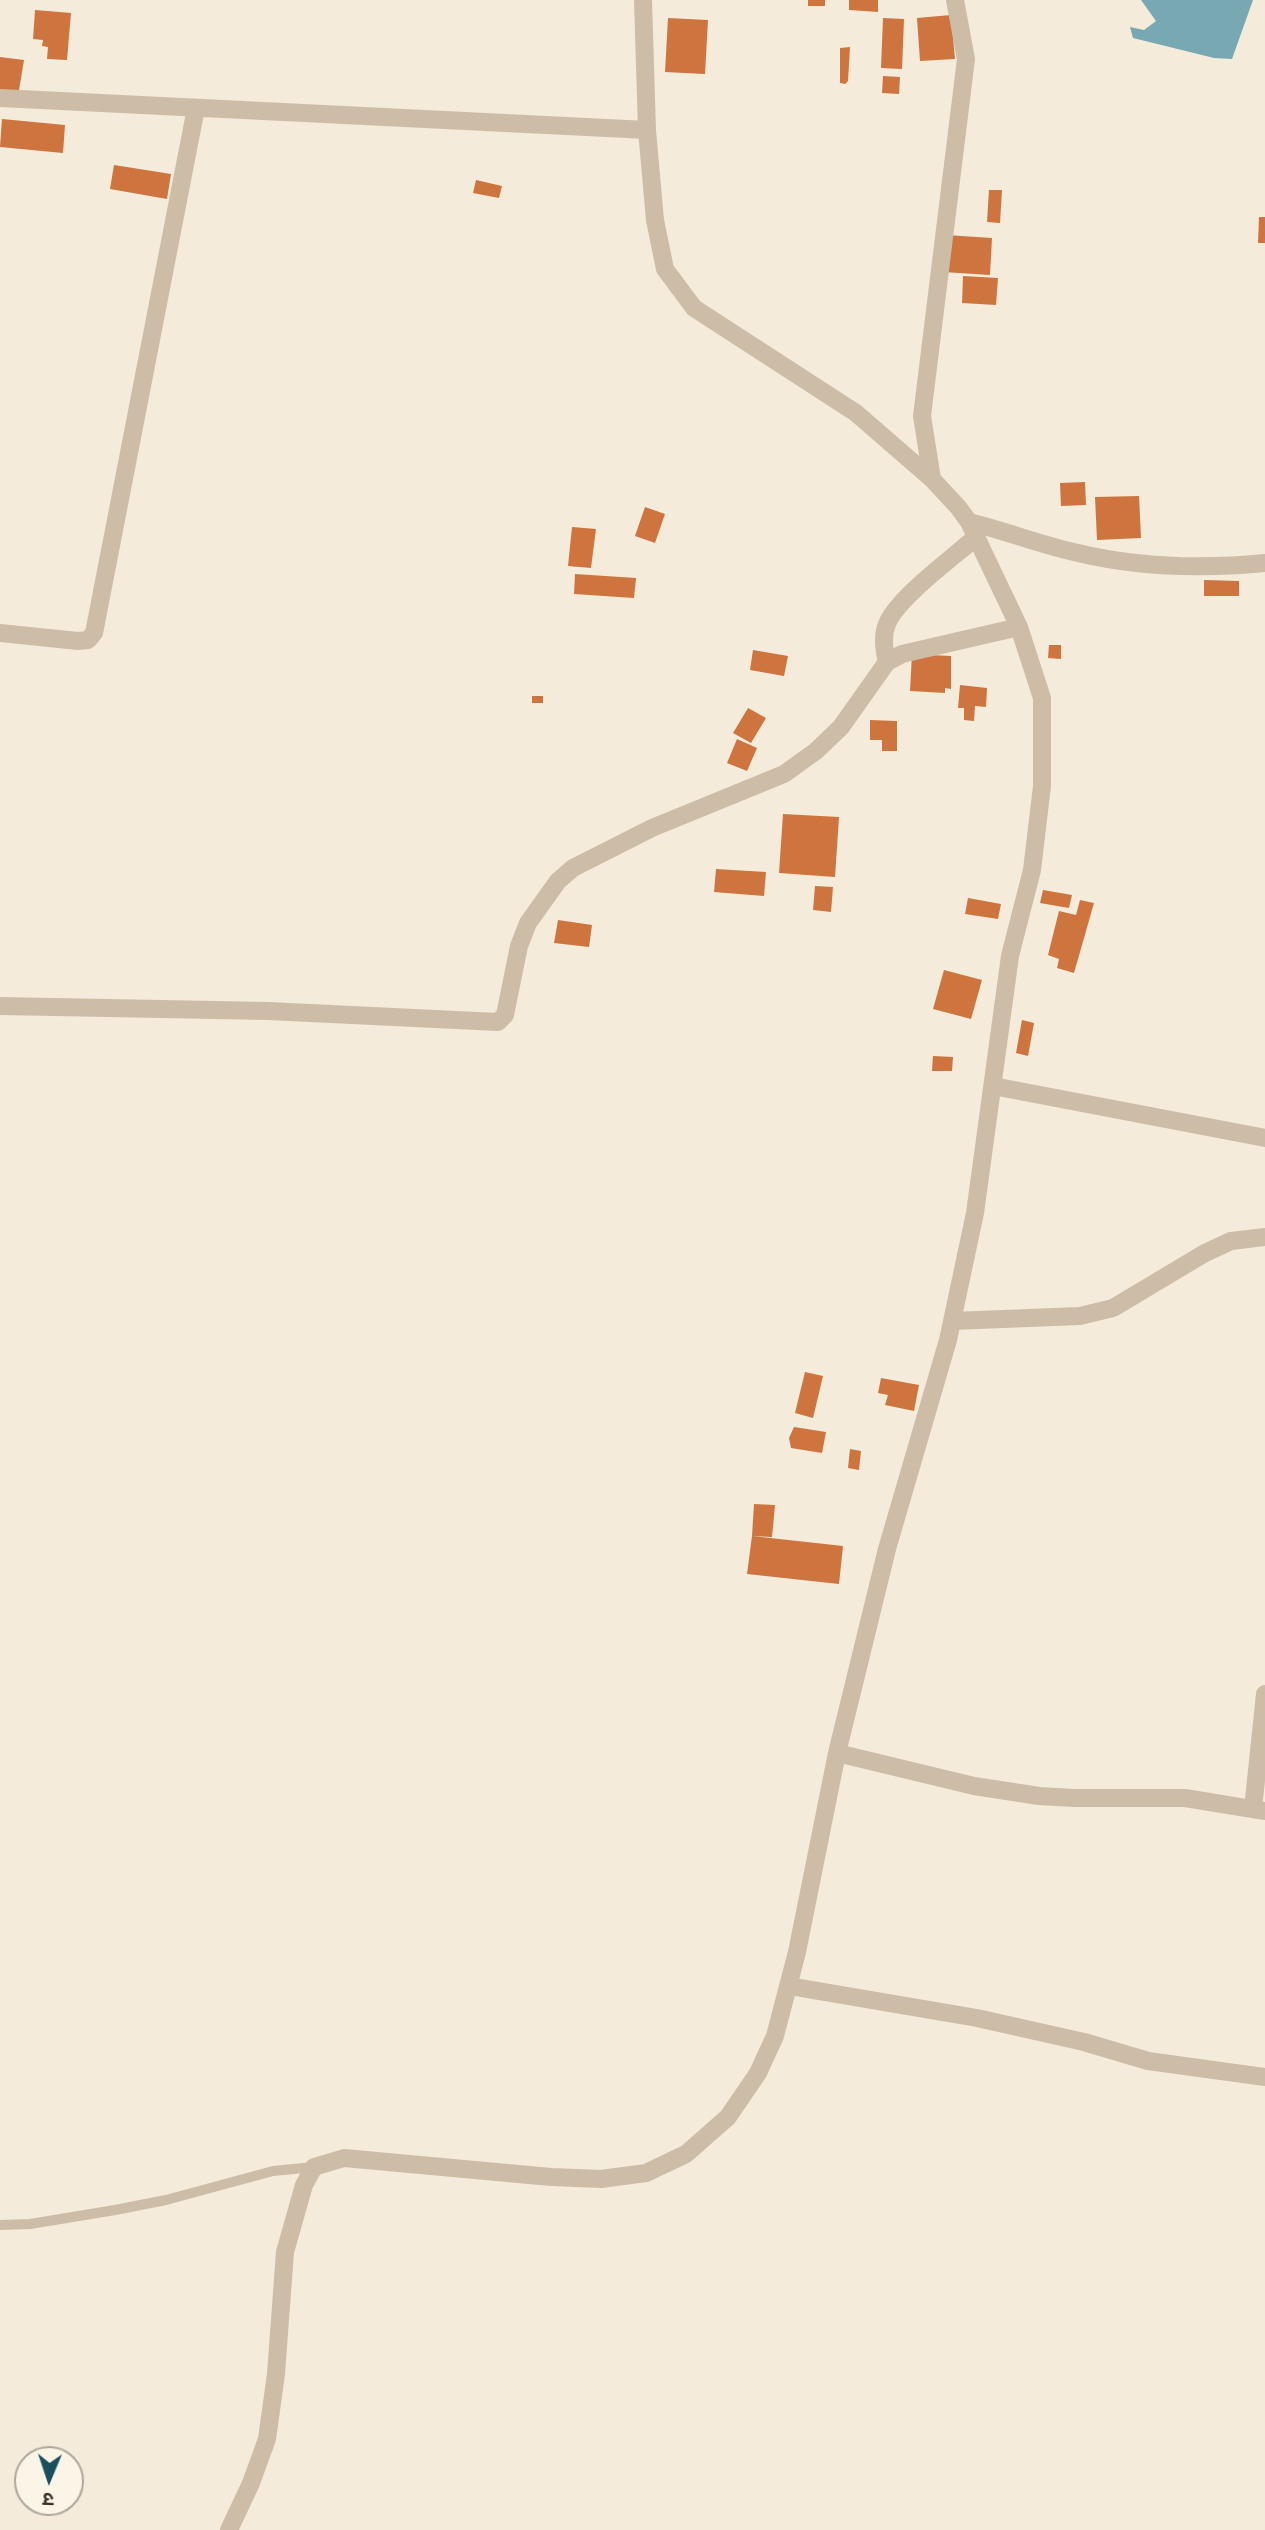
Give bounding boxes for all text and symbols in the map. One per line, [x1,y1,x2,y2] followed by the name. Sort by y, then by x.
[14,2446,84,2516] north arrow
[42,2489,54,2512] text: उ

